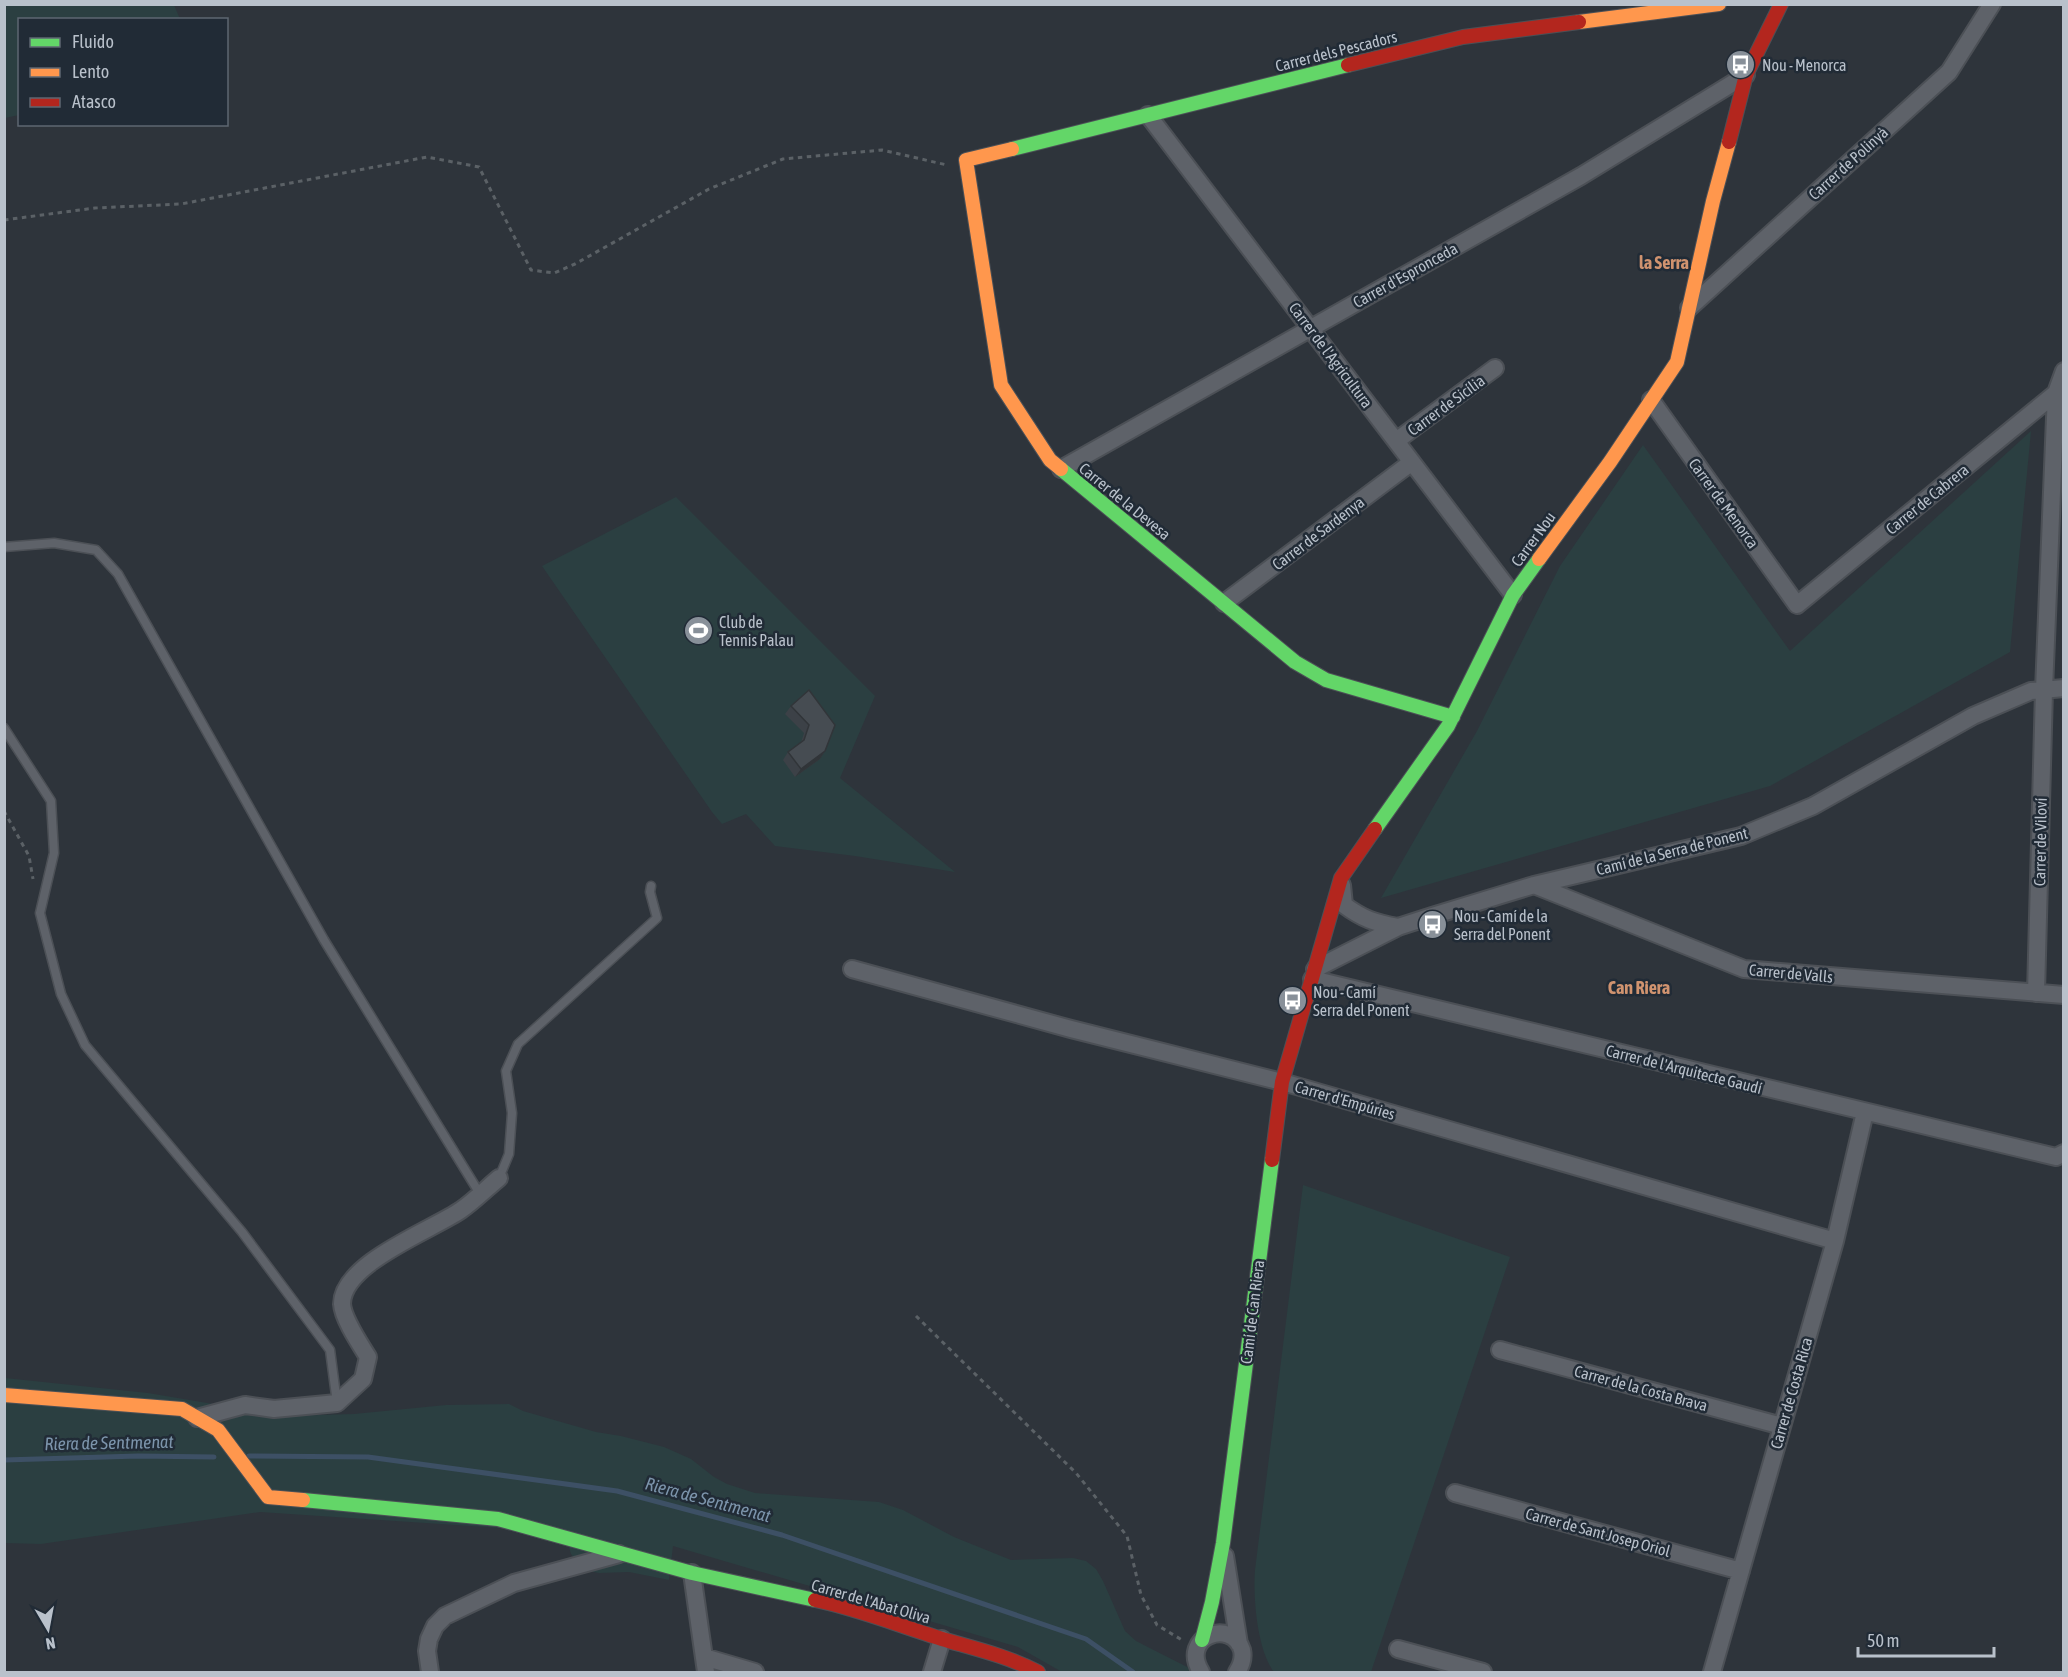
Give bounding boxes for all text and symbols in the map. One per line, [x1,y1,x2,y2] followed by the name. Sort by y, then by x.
[18,18,228,126] legend
[1273,27,1399,75] street label: Carrer dels Pescadors
[72,31,114,52] text: Fluido
[1725,49,1757,81] bus stop icon: Nou - Menorca
[1762,56,1846,74] place label: Nou - Menorca
[72,61,109,82] text: Lento
[72,91,116,112] text: Atasco
[1805,123,1892,204] street label: Carrer de Polinyà
[1350,239,1461,312] street label: Carrer d'Espronceda
[1639,252,1689,273] district label: la Serra
[1285,299,1377,412] street label: Carrer de l'Agricultura
[1404,371,1488,439] street label: Carrer de Sicília
[1685,455,1763,551] street label: Carrer de Menorca
[1076,459,1174,543] street label: Carrer de la Devesa
[1882,460,1972,538] street label: Carrer de Cabrera
[1268,493,1368,574] street label: Carrer de Sardenya
[1507,508,1559,570] street label: Carrer Nou
[719,613,794,649] place label: Club de Tennis Palau
[682,615,714,647] sports icon: Club de Tennis Palau
[2030,797,2050,886] street label: Carrer de Viloví
[1594,823,1750,879] street label: Camí de la Serra de Ponent
[1454,907,1551,943] place label: Nou - Camí de la Serra del Ponent
[1417,909,1449,941] bus stop icon: Nou - Camí de la Serra del Ponent
[1748,960,1834,986] street label: Carrer de Valls
[1608,977,1670,998] district label: Can Riera
[1313,983,1410,1019] place label: Nou - Camí Serra del Ponent
[1276,985,1308,1017] bus stop icon: Nou - Camí Serra del Ponent
[1604,1041,1764,1098] street label: Carrer de l'Arquitecte Gaudí
[1293,1077,1398,1124] street label: Carrer d'Empúries
[1237,1259,1267,1365] street label: Camí de Can Riera
[1767,1335,1815,1451] street label: Carrer de Costa Rica
[1572,1362,1710,1414] street label: Carrer de la Costa Brava
[44,1431,175,1454] water label: Riera de Sentmenat
[643,1473,774,1527] water label: Riera de Sentmenat
[1524,1504,1673,1561] street label: Carrer de Sant Josep Oriol
[809,1575,933,1627] street label: Carrer de l'Abat Oliva
[18,1599,78,1659] north arrow
[1858,1620,1994,1658] scale bar
[1867,1630,1899,1651] text: 50 m
[44,1634,57,1653] text: N

